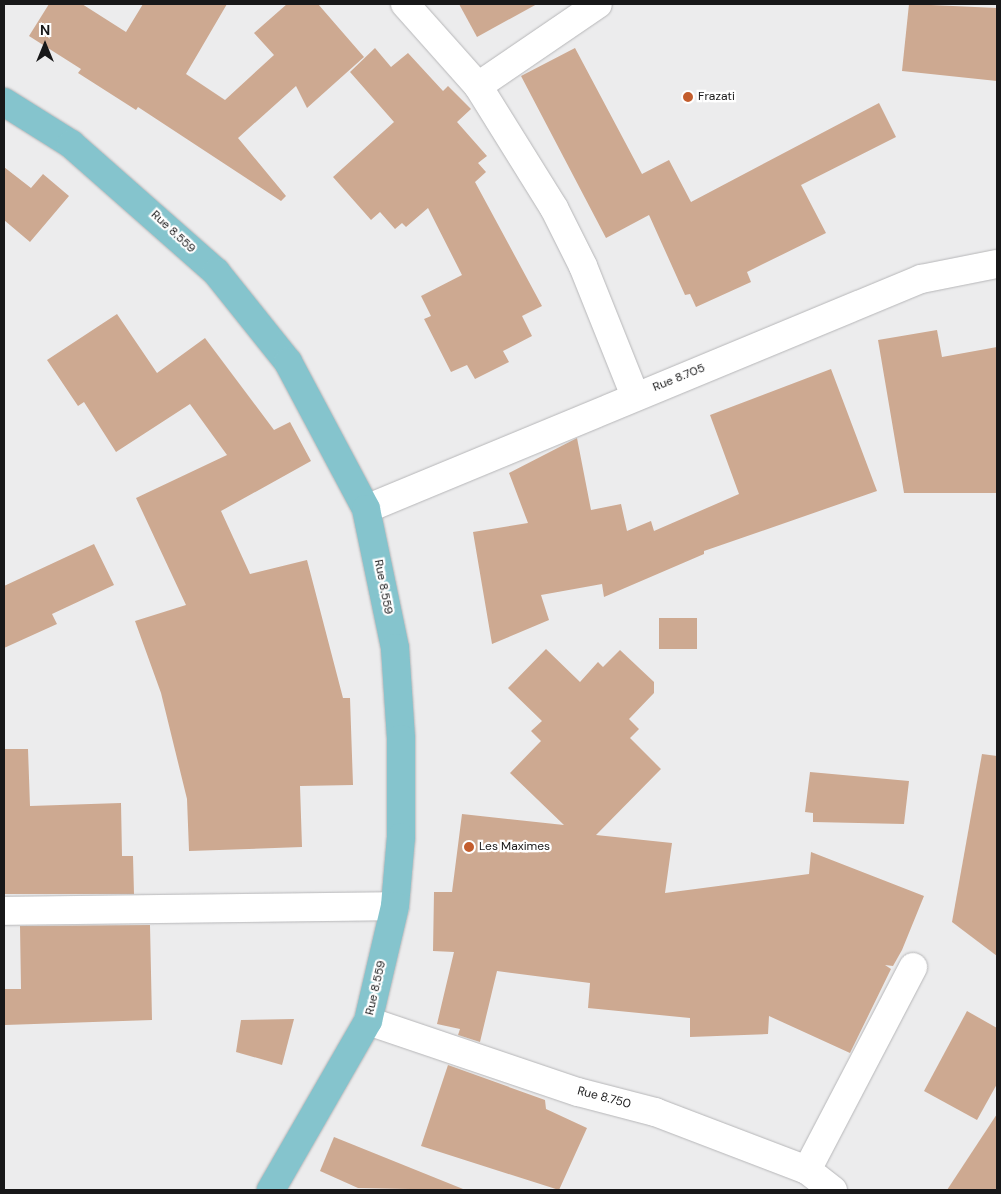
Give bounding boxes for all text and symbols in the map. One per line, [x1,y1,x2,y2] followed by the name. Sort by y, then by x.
[20,20,70,70] north arrow
[40,21,50,39] text: N
[698,90,735,104] place label: Frazati
[682,91,694,103] marker: Frazati
[148,208,198,256] street label: Rue 8.559
[651,361,707,395] street label: Rue 8.705
[371,558,395,616] street label: Rue 8.559
[479,840,550,854] place label: Les Maximes
[463,841,475,853] marker: Les Maximes
[363,959,389,1017] street label: Rue 8.559
[576,1084,632,1112] street label: Rue 8.750

